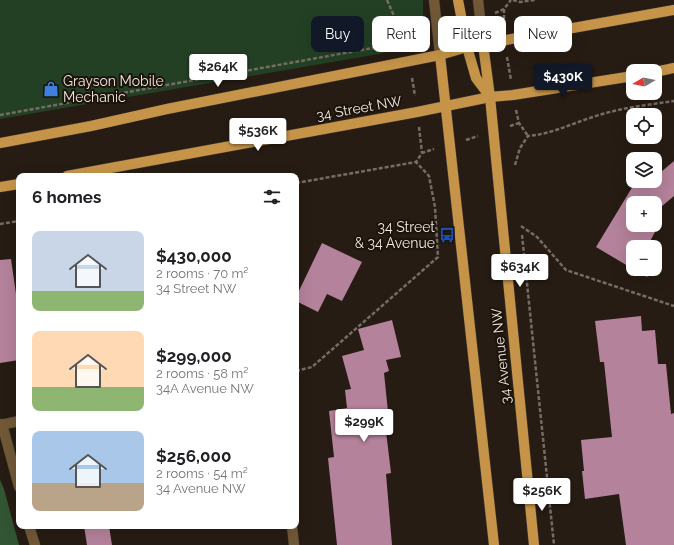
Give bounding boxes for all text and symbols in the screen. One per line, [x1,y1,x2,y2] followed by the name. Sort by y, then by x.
[311,16,364,52] chip: Buy
[372,16,430,52] chip: Rent
[438,16,506,52] chip: Filters
[514,16,572,52] chip: New
[190,54,246,88] pin: $264K
[198,59,238,74] text: $264K
[535,64,591,98] pin: $430K
[626,64,662,100] north arrow
[626,64,662,276] map controls
[543,69,583,84] text: $430K
[63,73,164,105] place label: Grayson Mobile Mechanic
[42,80,60,98] shop icon: Grayson Mobile Mechanic
[315,93,403,123] street label: 34 Street NW
[626,108,662,144] button: locate
[230,118,286,152] pin: $536K
[238,123,278,138] text: $536K
[626,152,662,188] button: layers
[261,186,283,208] icon: filters
[32,187,101,207] text: 6 homes
[626,196,662,232] button: +
[355,219,435,251] place label: 34 Street & 34 Avenue
[438,226,456,244] bus stop icon: 34 Street & 34 Avenue
[626,240,662,276] button: −
[156,246,232,266] text: $430,000
[64,247,112,295] icon: home
[492,254,548,288] pin: $634K
[500,259,540,274] text: $634K
[156,266,248,281] text: 2 rooms · 70 m²
[156,281,236,296] text: 34 Street NW
[488,307,514,405] street label: 34 Avenue NW
[156,346,232,366] text: $299,000
[64,347,112,395] icon: home
[156,366,248,381] text: 2 rooms · 58 m²
[156,381,254,396] text: 34A Avenue NW
[336,409,392,443] pin: $299K
[344,414,384,429] text: $299K
[156,446,231,466] text: $256,000
[64,447,112,495] icon: home
[156,466,248,481] text: 2 rooms · 54 m²
[514,478,570,512] pin: $256K
[156,481,246,496] text: 34 Avenue NW
[522,483,562,498] text: $256K

